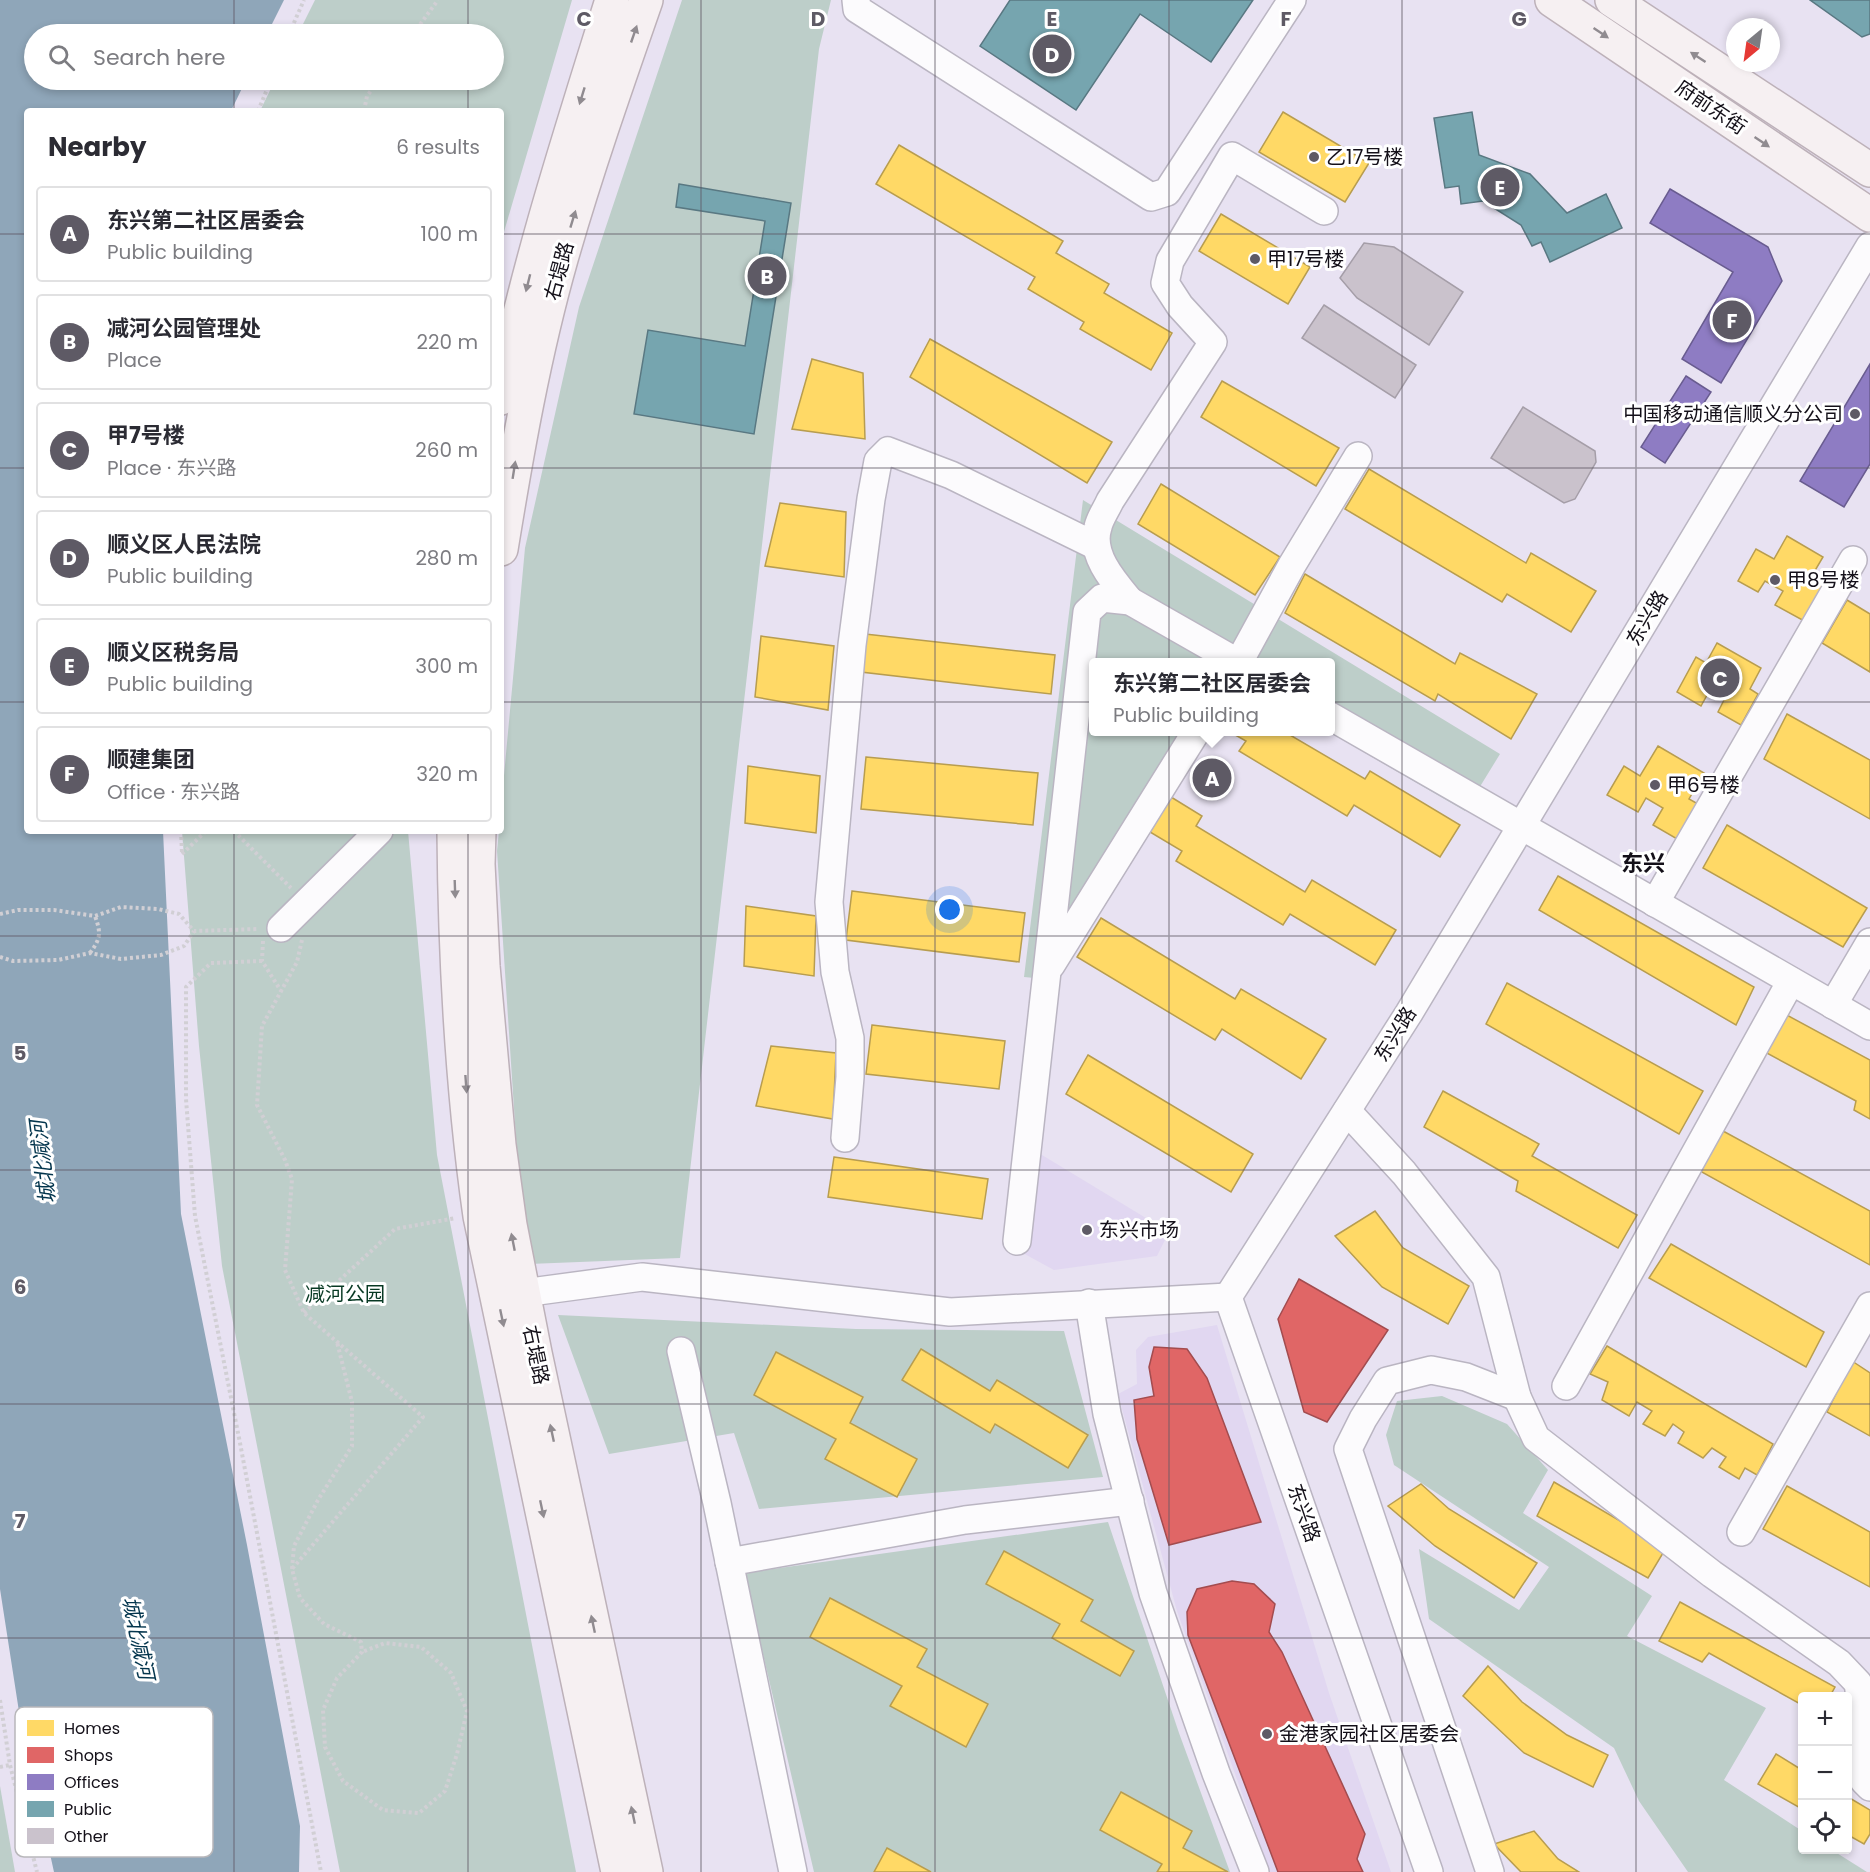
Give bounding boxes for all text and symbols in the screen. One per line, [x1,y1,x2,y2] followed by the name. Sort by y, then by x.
[576,5,592,33] text: C
[811,5,825,33] text: D
[1047,5,1057,33] text: E
[1281,5,1292,33] text: F
[1511,5,1527,33] text: G
[1726,18,1780,72] north arrow
[24,24,504,90] search box
[630,25,639,43] one-way arrow
[1592,27,1608,39] one-way arrow
[1032,32,1072,76] pin: D
[45,41,78,74] icon: search
[93,42,226,73] text: Search here
[1690,51,1707,62] one-way arrow
[1670,73,1752,141] street label: 府前东街
[577,87,586,105] one-way arrow
[48,129,146,165] text: Nearby
[396,133,480,161] text: 6 results
[1754,136,1770,148] one-way arrow
[1326,143,1403,171] place label: 乙17号楼
[1307,150,1321,164] marker: 乙17号楼
[1480,164,1520,210] pin: E
[107,205,305,236] text: 东兴第二社区居委会
[569,210,578,228] one-way arrow
[62,220,77,248] text: A
[421,220,478,248] text: 100 m
[107,238,253,266] text: Public building
[538,238,580,304] street label: 右堤路
[1267,245,1344,273] place label: 甲17号楼
[1248,252,1262,266] marker: 甲17号楼
[748,254,786,298] pin: B
[522,274,532,292] one-way arrow
[1712,298,1752,342] pin: F
[107,313,261,344] text: 减河公园管理处
[63,328,76,356] text: B
[417,328,478,356] text: 220 m
[107,346,162,374] text: Place
[1623,400,1843,428] place label: 中国移动通信顺义分公司
[1848,407,1862,421] marker: 中国移动通信顺义分公司
[107,420,185,451] text: 甲7号楼
[62,436,77,464] text: C
[415,436,478,464] text: 260 m
[107,454,236,482] text: Place · 东兴路
[509,461,518,480] one-way arrow
[107,529,261,560] text: 顺义区人民法院
[62,544,77,572] text: D
[415,544,478,572] text: 280 m
[107,562,253,590] text: Public building
[1787,566,1860,594] place label: 甲8号楼
[1768,573,1782,587] marker: 甲8号楼
[1620,585,1674,651] street label: 东兴路
[107,637,239,668] text: 顺义区税务局
[64,652,75,680] text: E
[415,652,478,680] text: 300 m
[1700,656,1740,700] pin: C
[1089,658,1335,736] popup
[1113,668,1311,699] text: 东兴第二社区居委会
[107,670,253,698] text: Public building
[1113,701,1259,729] text: Public building
[107,744,195,775] text: 顺建集团
[1192,756,1232,800] pin: A
[64,760,75,788] text: F
[416,760,478,788] text: 320 m
[1667,771,1740,799] place label: 甲6号楼
[107,778,240,806] text: Office · 东兴路
[1648,778,1662,792] marker: 甲6号楼
[1621,848,1665,879] district label: 东兴
[450,880,460,899] one-way arrow
[935,895,964,924] your location
[1367,1001,1423,1067] street label: 东兴路
[14,1039,27,1067] text: 5
[461,1075,471,1094] one-way arrow
[23,1115,62,1206] water label: 城北减河
[1099,1216,1179,1244] place label: 东兴市场
[1080,1223,1094,1237] marker: 东兴市场
[508,1233,517,1252] one-way arrow
[14,1273,26,1301] text: 6
[305,1280,385,1308] park label: 减河公园
[498,1309,508,1327] one-way arrow
[516,1323,556,1387] street label: 右堤路
[547,1424,556,1443] one-way arrow
[1281,1480,1327,1546] street label: 东兴路
[538,1500,547,1519] one-way arrow
[15,1507,26,1535] text: 7
[116,1594,162,1686] water label: 城北减河
[588,1614,597,1633] one-way arrow
[1798,1692,1852,1854] map controls
[1798,1692,1852,1746] button: +
[15,1707,213,1857] legend
[64,1717,120,1740] text: Homes
[1279,1720,1459,1748] place label: 金港家园社区居委会
[1260,1727,1274,1741] marker: 金港家园社区居委会
[64,1744,113,1767] text: Shops
[1798,1746,1852,1800] button: −
[64,1771,119,1794] text: Offices
[64,1798,112,1821] text: Public
[1798,1800,1852,1854] button: locate
[628,1806,638,1824] one-way arrow
[64,1825,109,1848] text: Other

